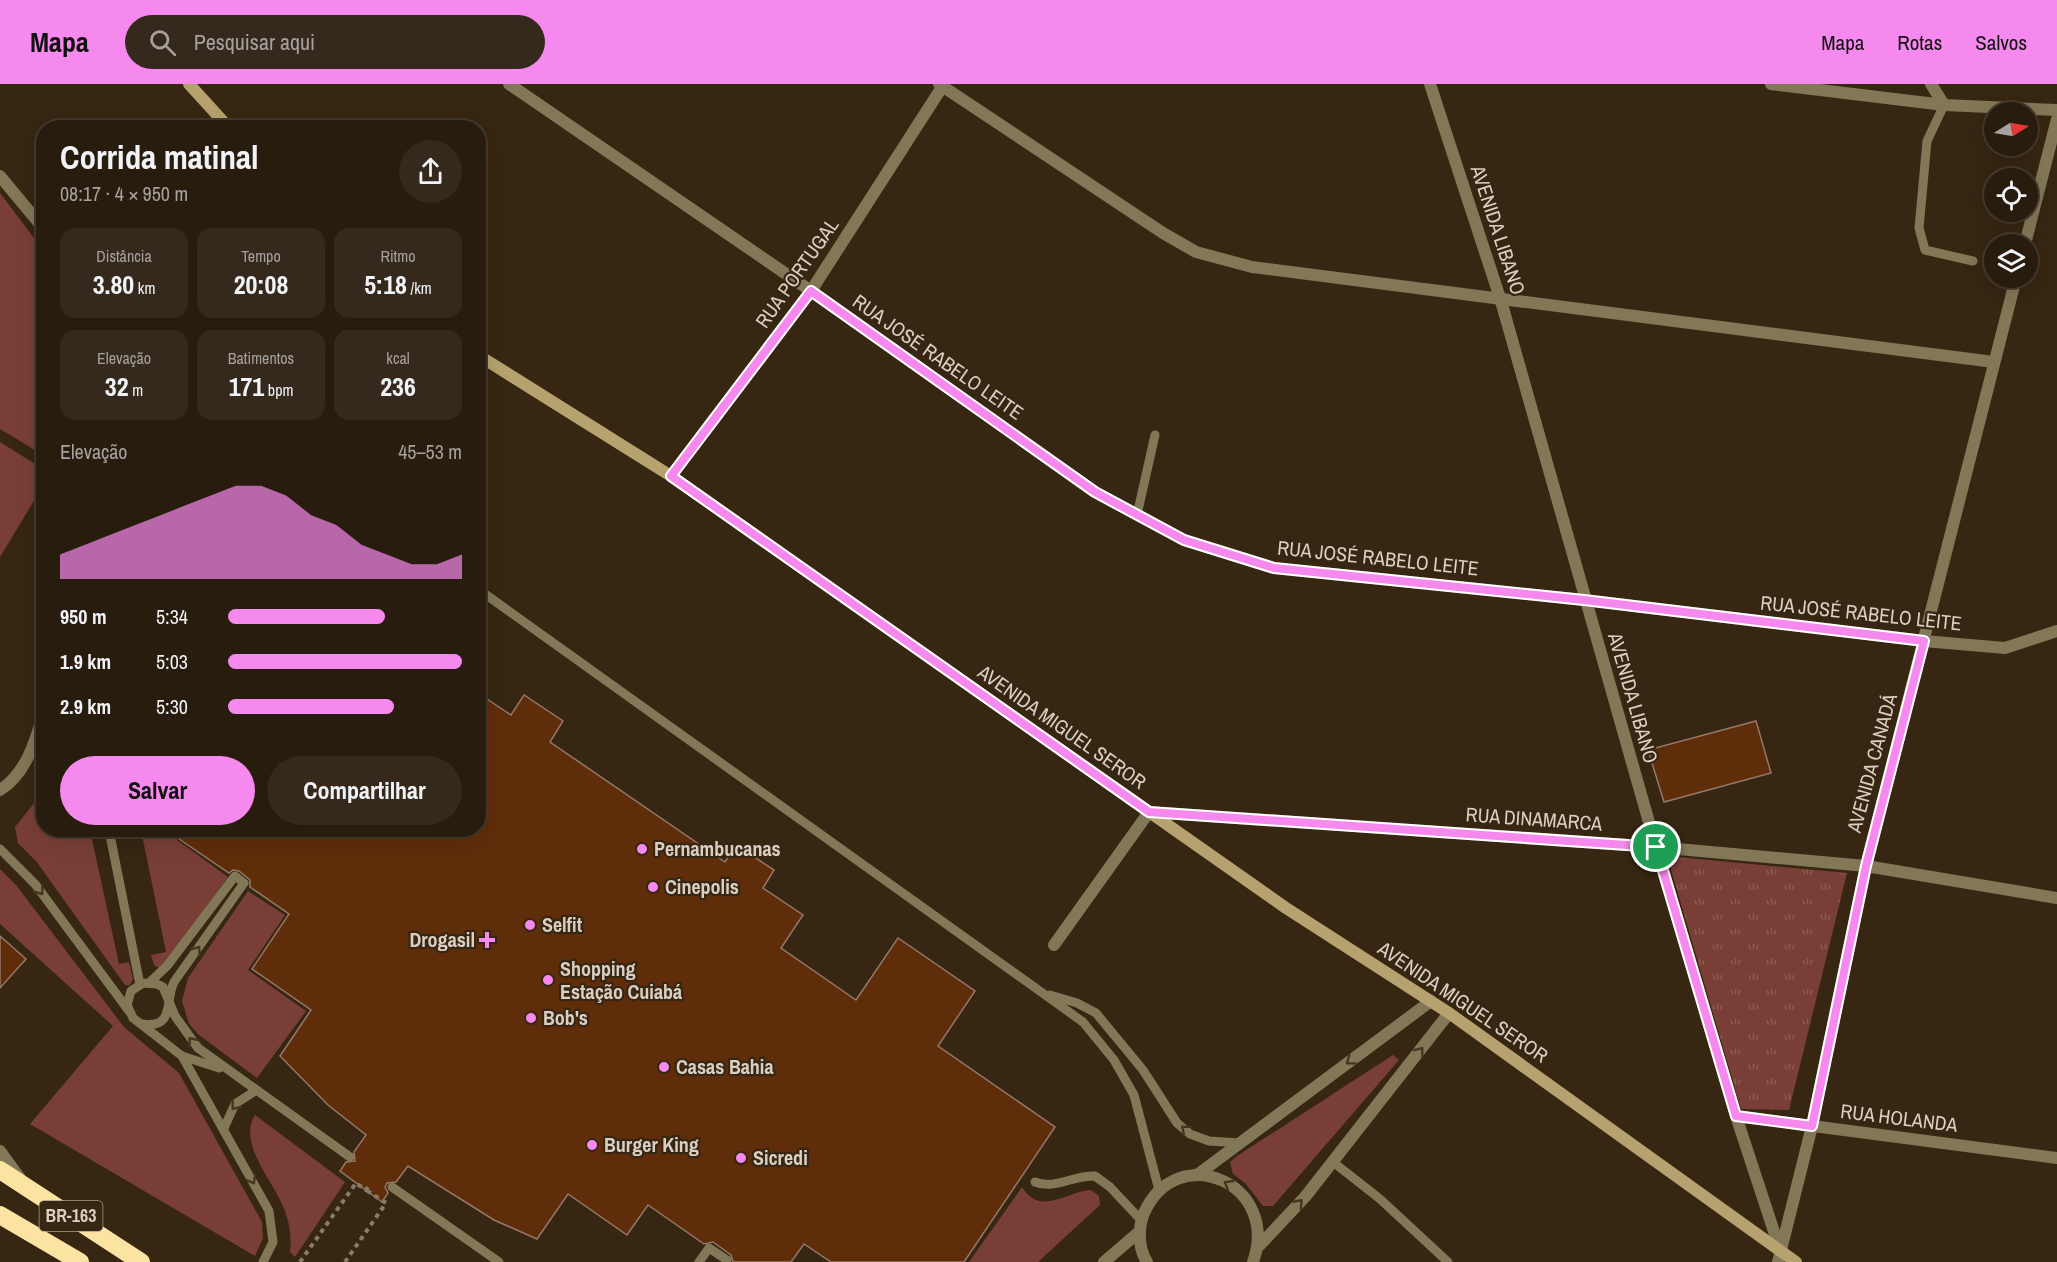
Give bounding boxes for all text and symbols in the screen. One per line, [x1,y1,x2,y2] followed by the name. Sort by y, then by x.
[125,15,545,69] search box
[30,23,89,61] text: Mapa
[146,26,179,59] icon: search
[194,27,315,57] text: Pesquisar aqui
[1821,28,1864,57] text: Mapa
[1897,28,1942,57] text: Rotas
[1975,28,2027,57] text: Salvos
[1984,102,2038,156] north arrow
[1984,102,2038,288] map controls
[60,135,259,179] text: Corrida matinal
[399,140,462,203] button: share
[1465,161,1532,298] street label: AVENIDA LIBANO
[1984,168,2038,222] button: locate
[60,180,188,207] text: 08:17 · 4 × 950 m
[749,212,844,333] street label: RUA PORTUGAL
[1984,234,2038,288] button: layers
[96,245,152,267] text: Distância
[241,245,281,267] text: Tempo
[381,245,416,267] text: Ritmo
[93,267,134,302] text: 3.80
[234,267,288,302] text: 20:08
[364,267,407,302] text: 5:18
[134,277,155,299] text: km
[407,277,432,299] text: /km
[848,287,1029,426] street label: RUA JOSÉ RABELO LEITE
[97,347,151,369] text: Elevação
[228,347,294,369] text: Batimentos
[386,347,410,369] text: kcal
[105,369,129,404] text: 32
[229,369,264,404] text: 171
[380,369,416,404] text: 236
[129,379,143,401] text: m
[264,379,293,401] text: bpm
[60,438,127,465] text: Elevação
[398,438,462,465] text: 45–53 m
[1276,533,1480,582] street label: RUA JOSÉ RABELO LEITE
[1759,588,1963,637] street label: RUA JOSÉ RABELO LEITE
[60,603,107,630] text: 950 m
[156,603,188,630] text: 5:34
[1602,628,1665,766] street label: AVENIDA LIBANO
[60,648,111,675] text: 1.9 km
[156,648,188,675] text: 5:03
[972,658,1152,795] street label: AVENIDA MIGUEL SEROR
[1840,690,1903,836] street label: AVENIDA CANADÁ
[60,693,111,720] text: 2.9 km
[156,693,188,720] text: 5:30
[60,756,255,825] button: Salvar
[267,756,462,825] button: Compartilhar
[1465,800,1603,837] street label: RUA DINAMARCA
[1630,821,1681,872] pin
[1639,830,1672,863] icon: arrive
[654,835,781,862] place label: Pernambucanas
[635,842,649,856] marker: Pernambucanas
[665,873,739,900] place label: Cinepolis
[646,880,660,894] marker: Cinepolis
[33,884,44,895] one-way arrow
[542,911,583,938] place label: Selfit
[523,918,537,932] marker: Selfit
[409,926,475,953] place label: Drogasil
[480,933,494,947] marker: Drogasil
[1372,934,1554,1069] street label: AVENIDA MIGUEL SEROR
[190,946,201,957] one-way arrow
[560,955,682,1005] place label: Shopping Estação Cuiabá
[541,973,555,987] marker: Shopping Estação Cuiabá
[543,1004,588,1031] place label: Bob's
[524,1011,538,1025] marker: Bob's
[188,1036,199,1047] one-way arrow
[1413,1046,1424,1057] one-way arrow
[676,1053,774,1080] place label: Casas Bahia
[1346,1053,1357,1064] one-way arrow
[657,1060,671,1074] marker: Casas Bahia
[1839,1097,1959,1138] street label: RUA HOLANDA
[231,1099,242,1110] one-way arrow
[1181,1125,1192,1136] one-way arrow
[604,1131,699,1158] place label: Burger King
[585,1138,599,1152] marker: Burger King
[753,1144,808,1171] place label: Sicredi
[734,1151,748,1165] marker: Sicredi
[245,1173,256,1184] one-way arrow
[1224,1180,1234,1191] one-way arrow
[1292,1200,1303,1210] one-way arrow
[40,1201,103,1231] road number: BR-163

